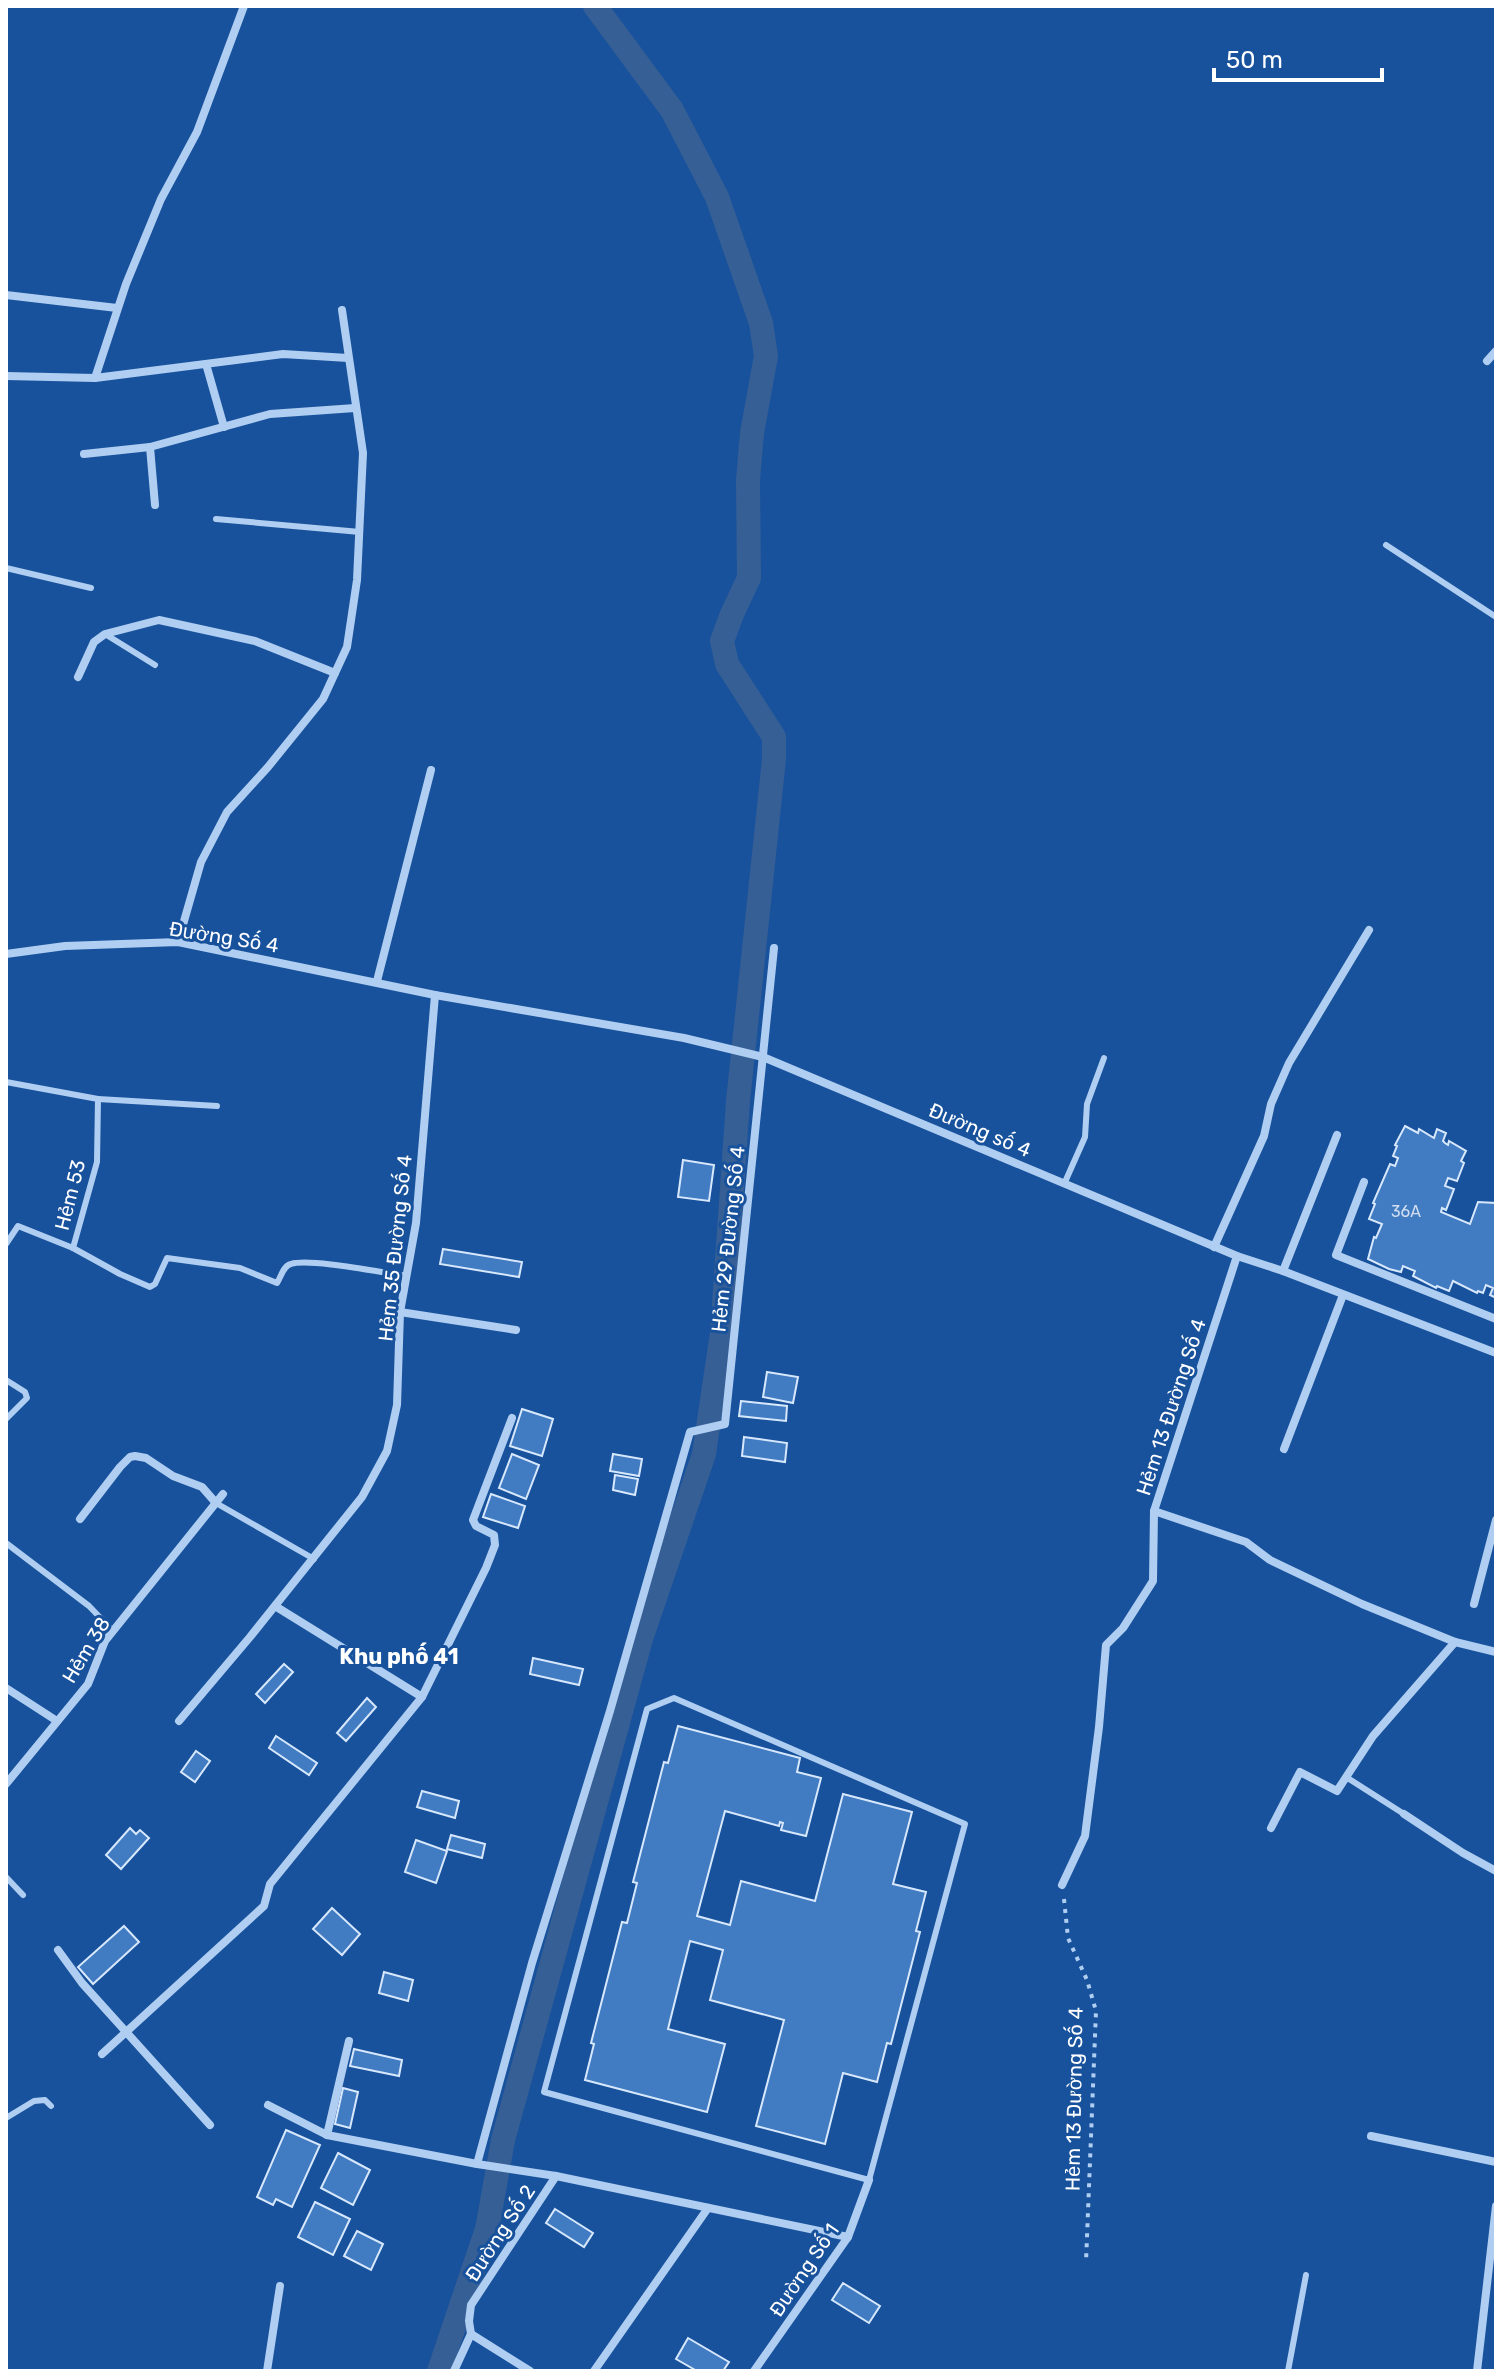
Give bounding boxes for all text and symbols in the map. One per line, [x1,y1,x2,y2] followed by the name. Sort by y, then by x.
[1214,32,1382,82] scale bar
[1226,46,1283,74] text: 50 m
[167,916,281,958] street label: Đường Số 4
[925,1098,1035,1162] street label: Đường số 4
[706,1145,750,1333] street label: Hẻm 29 Đường Số 4
[373,1153,417,1343] street label: Hẻm 35 Đường Số 4
[50,1157,90,1233] street label: Hẻm 53
[1391,1202,1421,1221] house number: 36A
[1131,1316,1211,1498] street label: Hẻm 13 Đường Số 4
[57,1613,115,1687] street label: Hẻm 38
[339,1642,459,1670] district label: Khu phố 41
[1060,2007,1088,2191] street label: Hẻm 13 Đường Số 4
[460,2180,540,2286] street label: Đường Số 2
[764,2219,844,2321] street label: Đường Số 1

